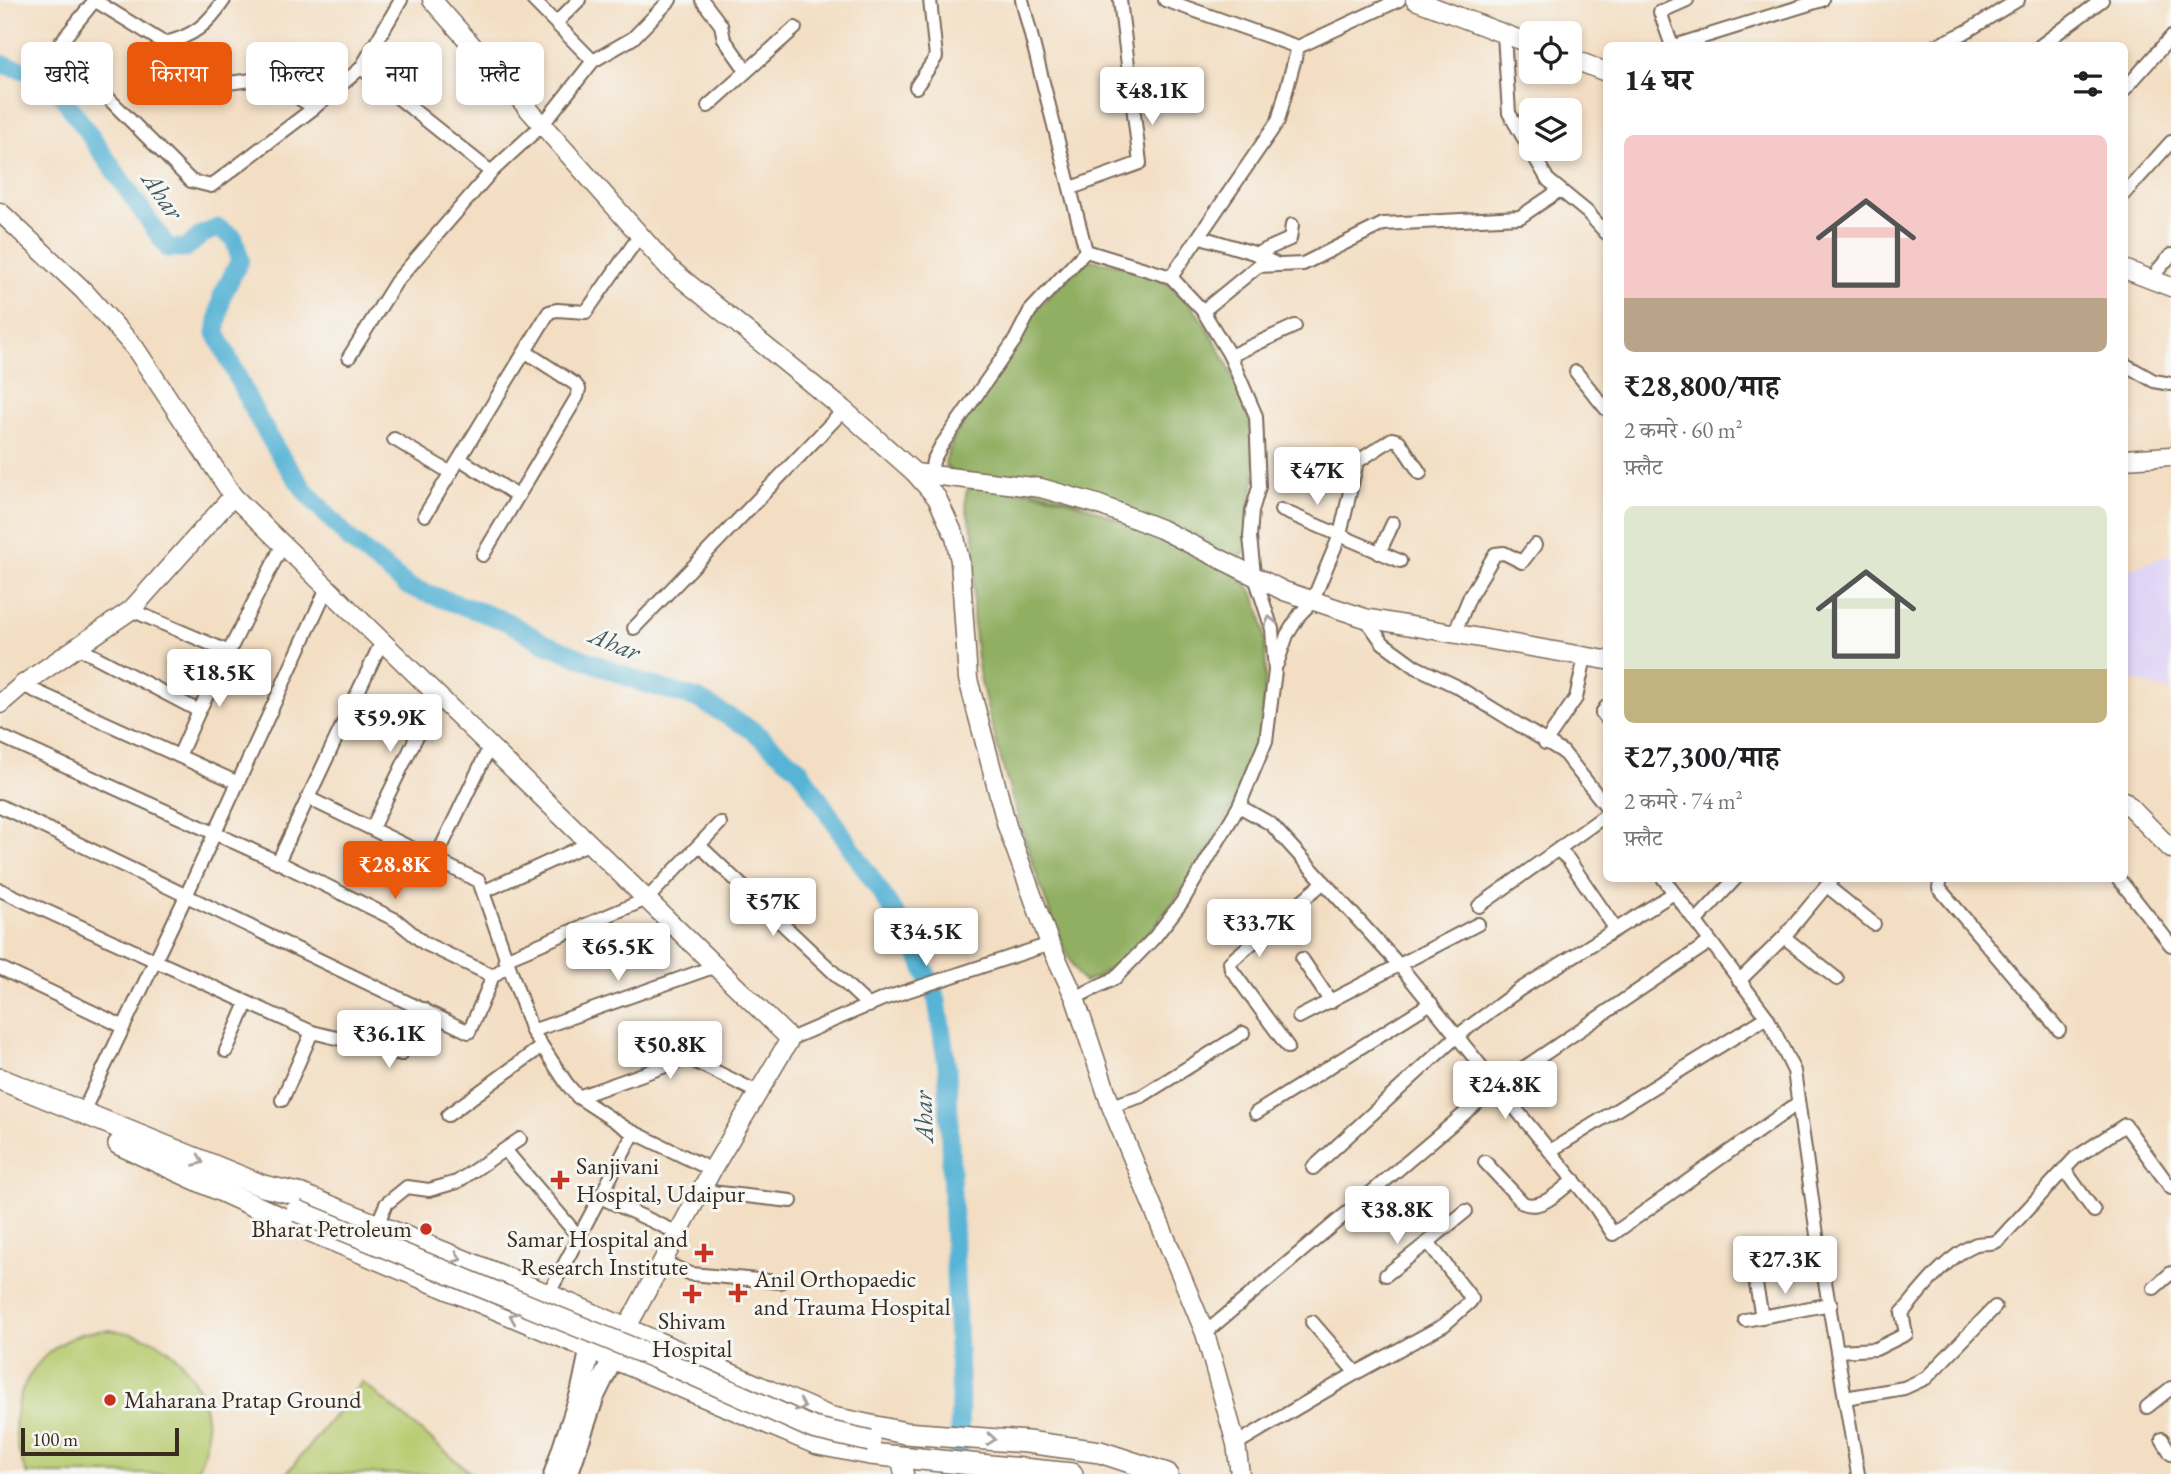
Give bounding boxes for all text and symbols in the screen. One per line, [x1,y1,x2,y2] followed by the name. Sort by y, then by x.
[1519,21,1582,161] map controls
[1519,21,1582,84] button: locate
[21,42,113,105] chip: खरीदें
[127,42,232,105] chip: किराया
[246,42,348,105] chip: फ़िल्टर
[362,42,442,105] chip: नया
[456,42,544,105] chip: फ़्लैट
[1624,60,1693,99] text: 14 घर
[2069,65,2107,103] icon: filters
[1095,68,1209,127] pin: ₹48.1K
[1116,75,1188,105] text: ₹48.1K
[1519,98,1582,161] button: layers
[133,162,192,227] water label: Ahar
[1803,180,1929,306] icon: home
[1624,366,1779,405] text: ₹28,800/माह
[1624,415,1743,445] text: 2 कमरे · 60 m²
[1276,448,1358,507] pin: ₹47K
[1624,452,1662,482] text: फ़्लैट
[1290,455,1344,485] text: ₹47K
[1803,551,1929,677] icon: home
[1263,615,1278,627] one-way arrow
[583,617,646,669] water label: Ahar
[162,650,276,709] pin: ₹18.5K
[183,657,255,687] text: ₹18.5K
[333,694,447,754] pin: ₹59.9K
[354,702,426,732] text: ₹59.9K
[1624,737,1779,776] text: ₹27,300/माह
[1624,786,1743,816] text: 2 कमरे · 74 m²
[1624,823,1662,853] text: फ़्लैट
[338,842,452,901] pin: ₹28.8K
[359,849,431,879] text: ₹28.8K
[732,878,814,938] pin: ₹57K
[746,886,800,916] text: ₹57K
[1202,900,1316,959] pin: ₹33.7K
[1223,907,1295,937] text: ₹33.7K
[869,908,983,968] pin: ₹34.5K
[890,916,962,946] text: ₹34.5K
[561,923,675,983] pin: ₹65.5K
[582,931,654,961] text: ₹65.5K
[332,1010,446,1070] pin: ₹36.1K
[353,1018,425,1048] text: ₹36.1K
[613,1021,727,1081] pin: ₹50.8K
[634,1029,706,1059] text: ₹50.8K
[1448,1062,1562,1121] pin: ₹24.8K
[1469,1069,1541,1099] text: ₹24.8K
[905,1089,941,1146] water label: Ahar
[576,1150,745,1209] place label: Sanjivani Hospital, Udaipur
[192,1152,204,1166] one-way arrow
[550,1170,570,1190] marker: Sanjivani Hospital, Udaipur
[1340,1186,1454,1246] pin: ₹38.8K
[1361,1194,1433,1224] text: ₹38.8K
[251,1213,412,1244] place label: Bharat Petroleum
[418,1221,434,1237] marker: Bharat Petroleum
[507,1223,689,1282] place label: Samar Hospital and Research Institute
[1728,1236,1842,1296] pin: ₹27.3K
[694,1243,714,1263] marker: Samar Hospital and Research Institute
[1749,1244,1821,1274] text: ₹27.3K
[450,1250,463,1264] one-way arrow
[753,1263,951,1322] place label: Anil Orthopaedic and Trauma Hospital
[728,1283,748,1303] marker: Anil Orthopaedic and Trauma Hospital
[682,1284,702,1304] marker: Shivam Hospital
[652,1305,732,1364] place label: Shivam Hospital
[509,1311,521,1325] one-way arrow
[124,1384,362,1415] place label: Maharana Pratap Ground
[102,1392,118,1408] marker: Maharana Pratap Ground
[794,1398,807,1412] one-way arrow
[21,1425,178,1457] scale bar
[32,1427,78,1452] text: 100 m
[986,1431,997,1446] one-way arrow

